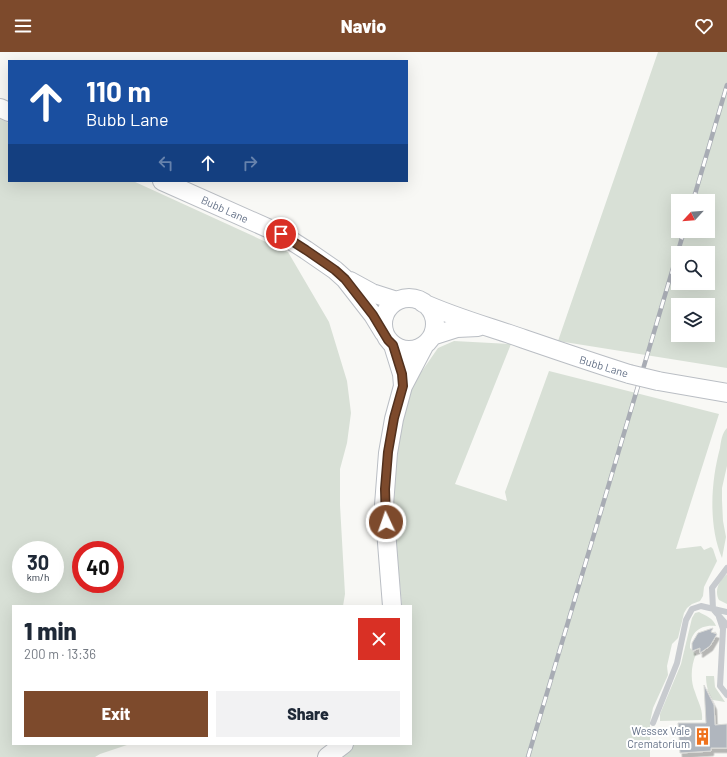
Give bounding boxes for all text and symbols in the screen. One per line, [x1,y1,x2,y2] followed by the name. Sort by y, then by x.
[12,15,34,37] icon: menu
[341,15,386,37] text: Navio
[693,15,715,37] icon: heart
[86,74,151,108] text: 110 m
[20,76,72,128] icon: ahead
[86,108,169,130] text: Bubb Lane
[155,152,177,174] icon: left
[197,152,219,174] icon: ahead
[239,152,261,174] icon: right
[199,193,251,225] street label: Bubb Lane
[671,194,715,238] north arrow
[671,194,715,342] map controls
[264,217,298,251] pin
[270,223,292,245] icon: arrive
[671,246,715,290] button: search
[671,298,715,342] button: layers
[578,352,630,380] street label: Bubb Lane
[365,501,407,543] position arrow
[72,541,124,593] speed limit sign: 40
[27,550,49,574] text: 30
[27,571,49,583] text: km/h
[24,616,77,645] text: 1 min
[358,618,400,660] button: close
[24,646,96,662] text: 200 m · 13:36
[24,691,208,737] button: Exit
[216,691,400,737] button: Share
[627,724,690,750] place label: Wessex Vale Crematorium
[693,726,713,746] building icon: Wessex Vale Crematorium

